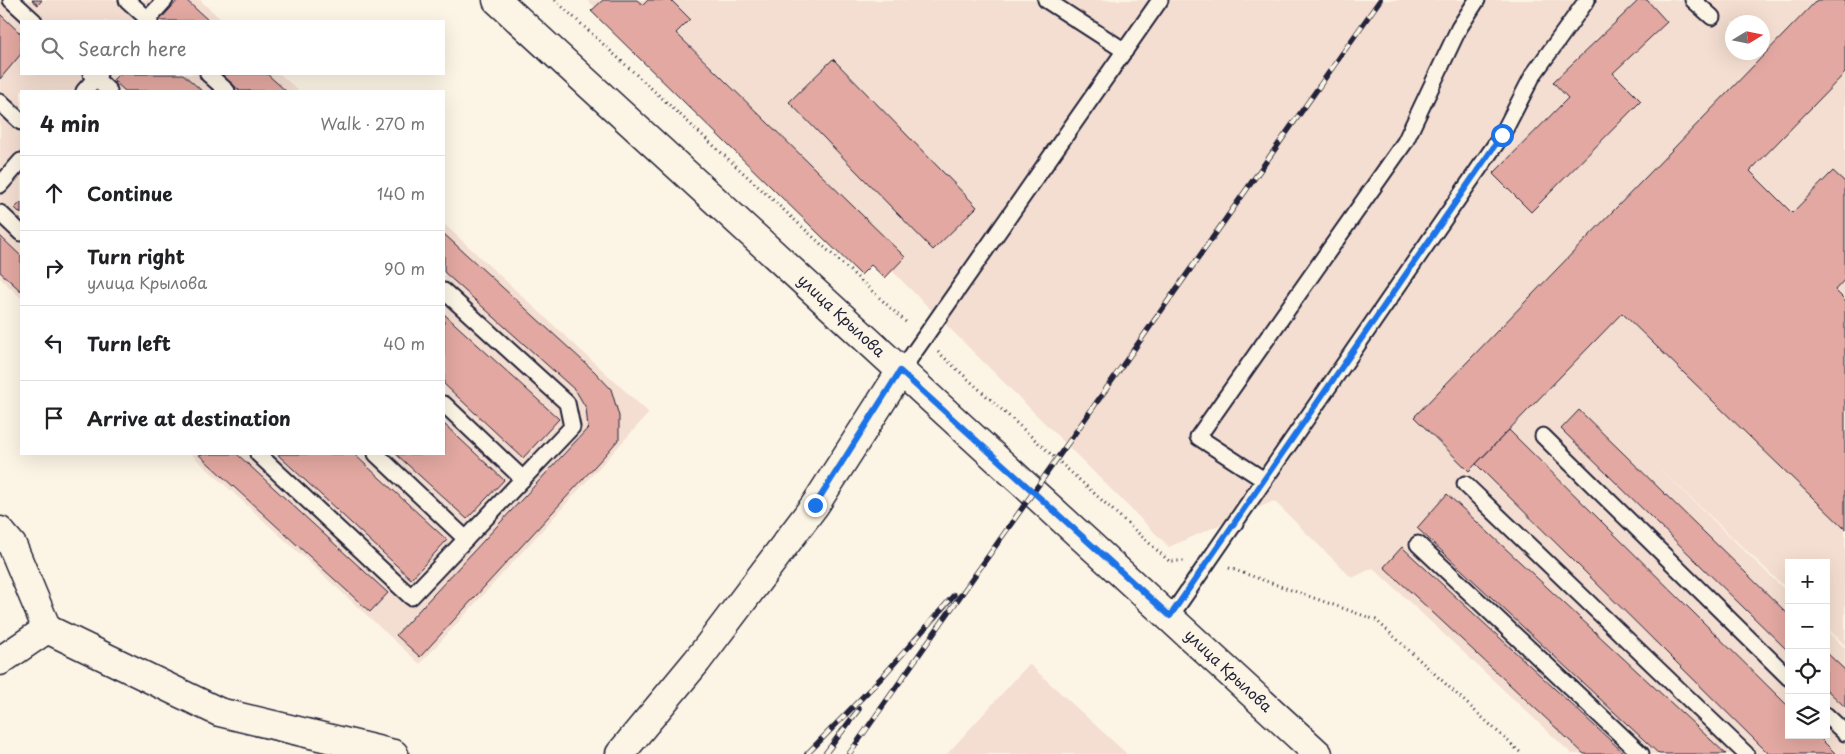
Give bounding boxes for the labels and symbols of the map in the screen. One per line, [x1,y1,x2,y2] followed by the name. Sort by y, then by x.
[1725,15,1770,60] north arrow
[1491,124,1514,147] route start
[793,268,892,362] street label: улица Крылова
[804,494,827,517] route end
[1180,623,1279,717] street label: улица Крылова

